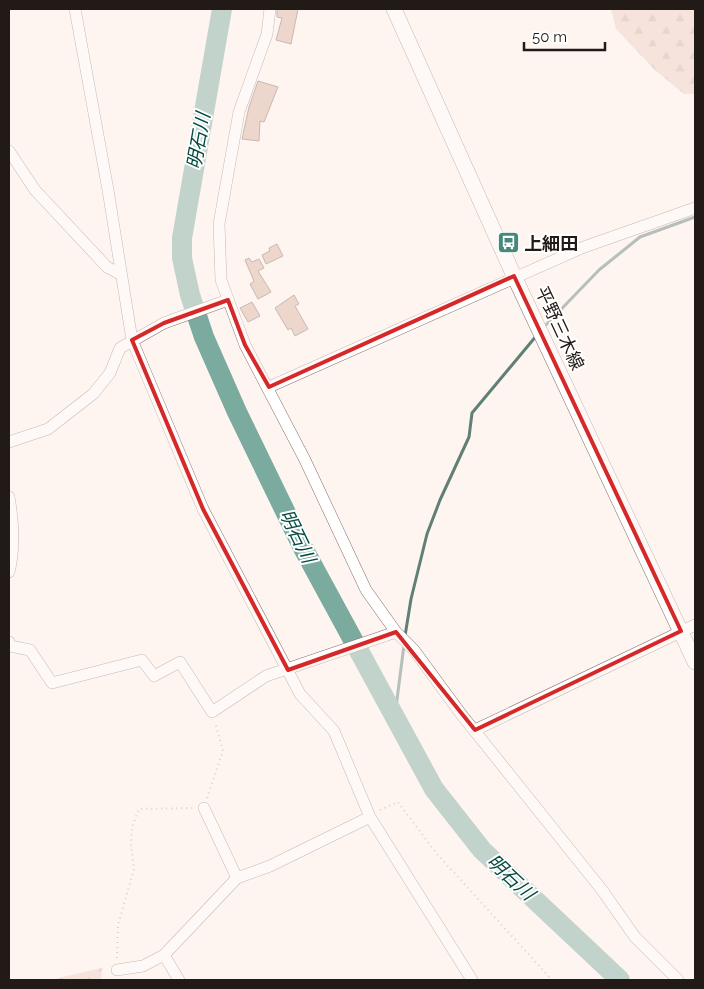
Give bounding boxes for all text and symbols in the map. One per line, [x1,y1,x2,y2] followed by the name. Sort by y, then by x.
[524,20,605,52] scale bar
[532,28,567,46] text: 50 m
[182,109,214,171] water label: 明石川
[496,231,520,255] bus stop icon: 上細田
[524,233,578,254] place label: 上細田
[531,283,589,373] street label: 平野三木線
[276,506,321,568] water label: 明石川
[483,850,541,906] water label: 明石川

